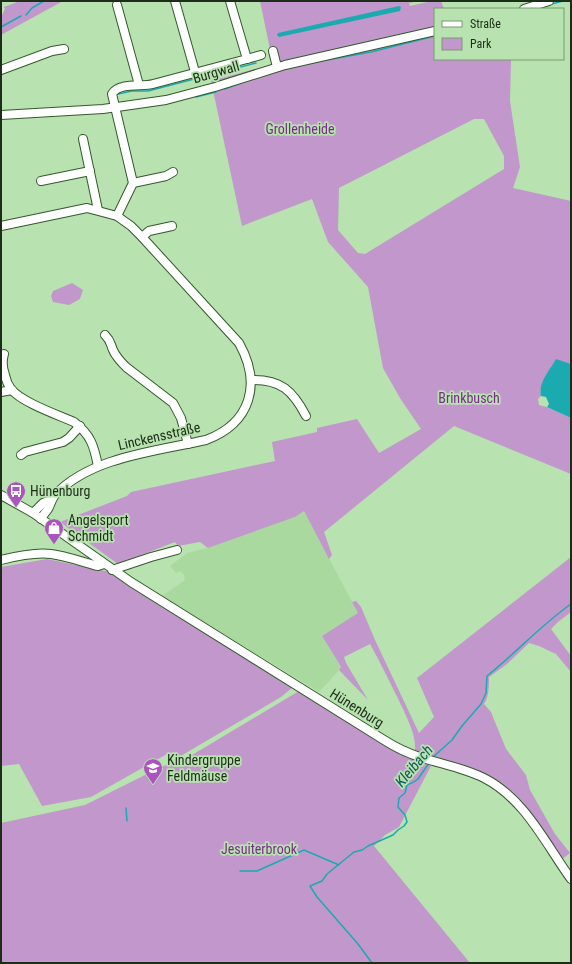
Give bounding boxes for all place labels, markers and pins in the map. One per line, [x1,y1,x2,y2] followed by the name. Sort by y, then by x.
[5,480,27,508] bus stop icon: Hünenburg
[30,483,90,499] place label: Hünenburg
[68,512,129,544] place label: Angelsport Schmidt
[43,517,65,545] shop icon: Angelsport Schmidt
[167,752,241,784] place label: Kindergruppe Feldmäuse
[142,757,164,785] school or university icon: Kindergruppe Feldmäuse

